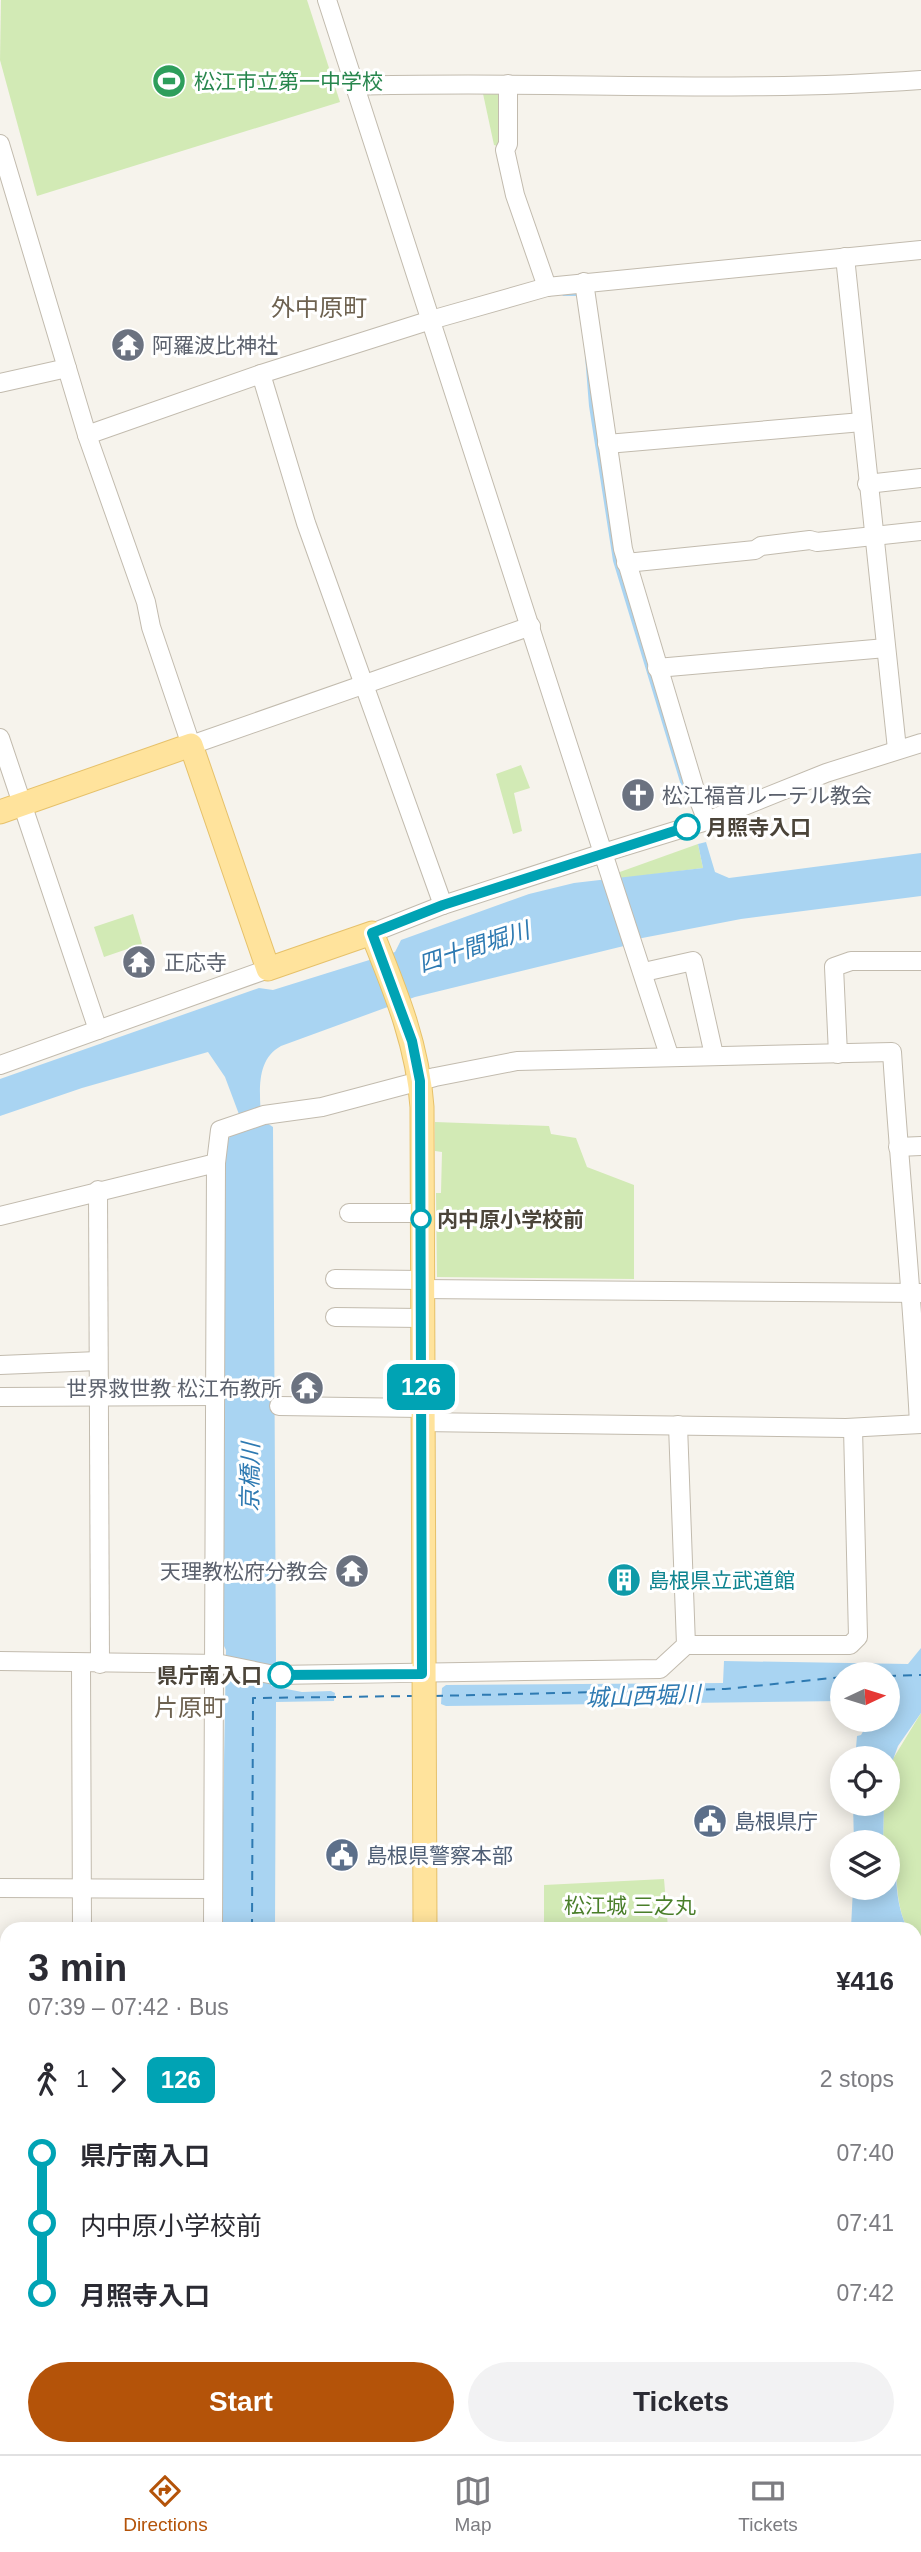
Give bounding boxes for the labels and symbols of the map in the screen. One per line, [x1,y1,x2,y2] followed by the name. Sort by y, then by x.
[150,62,188,100] sports icon: 松江市立第一中学校
[194,70,383,93] place label: 松江市立第一中学校
[271,294,367,321] district label: 外中原町
[109,326,147,364] temple icon: 阿羅波比神社
[152,334,278,357] place label: 阿羅波比神社
[619,776,657,814] church icon: 松江福音ルーテル教会
[662,784,872,807] place label: 松江福音ルーテル教会
[674,814,700,840] marker: 月照寺入口
[706,816,811,839] place label: 月照寺入口
[415,916,536,977] water label: 四十間堀川
[120,943,158,981] temple icon: 正応寺
[164,951,227,974] place label: 正応寺
[437,1208,584,1231] place label: 内中原小学校前
[411,1209,431,1229] marker: 内中原小学校前
[381,1364,461,1410] line badge: 126
[288,1369,326,1407] temple icon: 世界救世教 松江布教所
[66,1377,282,1400] place label: 世界救世教 松江布教所
[236,1439,264,1512] water label: 京橋川
[333,1552,371,1590] temple icon: 天理教松府分教会
[160,1560,328,1583] place label: 天理教松府分教会
[605,1561,643,1599] building icon: 島根県立武道館
[648,1569,795,1592] place label: 島根県立武道館
[268,1662,294,1688] marker: 県庁南入口
[830,1662,900,1732] north arrow
[157,1664,262,1687] place label: 県庁南入口
[585,1681,704,1711] water label: 城山西堀川
[154,1694,226,1721] district label: 片原町
[691,1802,729,1840] public building icon: 島根県庁
[734,1810,818,1833] place label: 島根県庁
[323,1836,361,1874] public building icon: 島根県警察本部
[366,1844,513,1867] place label: 島根県警察本部
[564,1894,696,1917] park label: 松江城 三之丸

